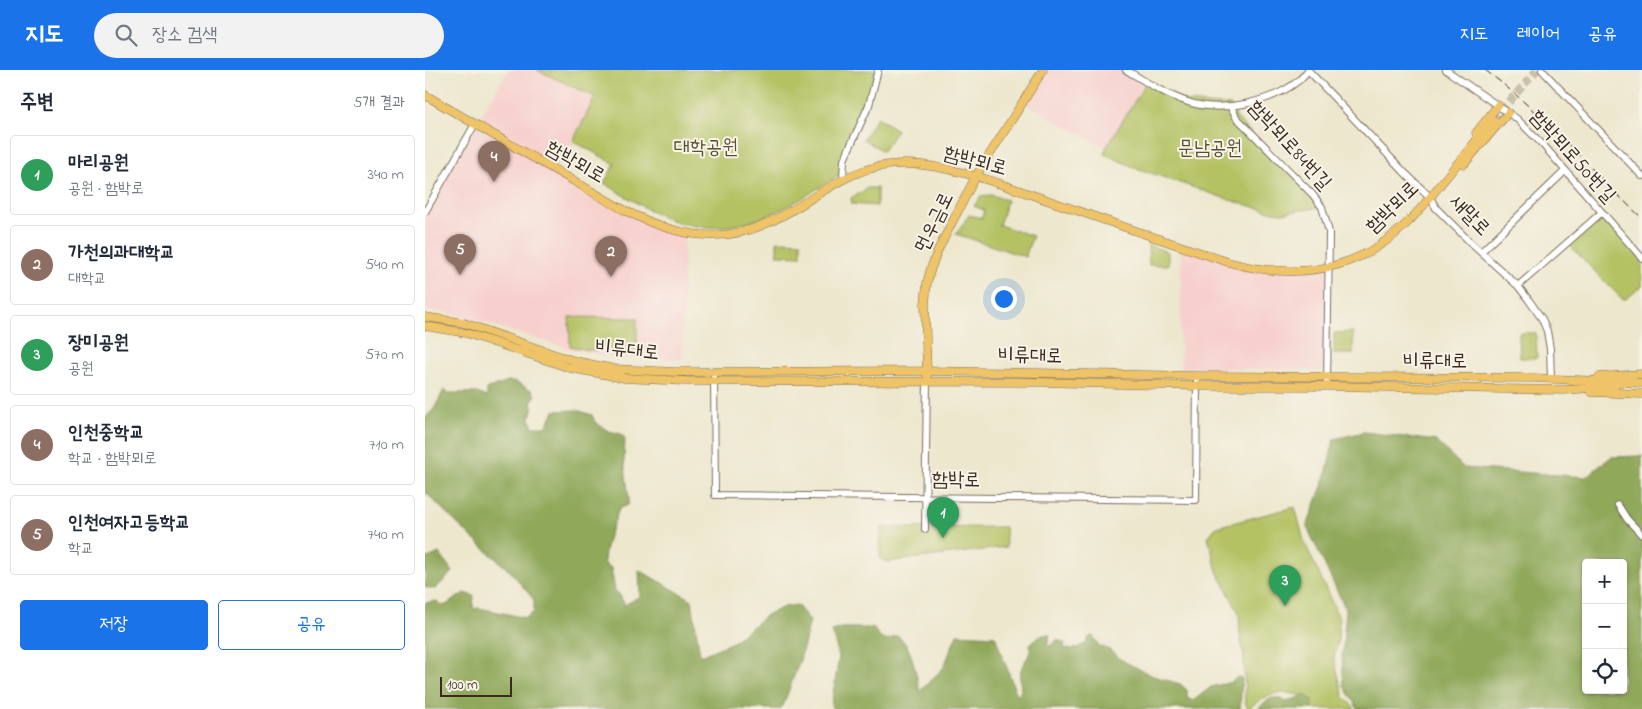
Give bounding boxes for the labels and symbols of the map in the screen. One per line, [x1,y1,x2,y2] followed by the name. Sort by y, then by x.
[1241,95,1337,197] street label: 함박뫼로84번길
[1522,104,1622,210] street label: 함박뫼로50번길
[540,134,610,192] street label: 함박뫼로
[674,134,738,163] park label: 대학공원
[1178,135,1242,164] park label: 문남공원
[940,140,1010,184] street label: 함박뫼로
[478,141,510,182] pin: 4
[1360,175,1426,241] street label: 함박뫼로
[908,188,962,258] street label: 먼우금로
[1442,189,1496,243] street label: 새말로
[444,234,476,275] pin: 5
[595,236,627,277] pin: 2
[991,286,1017,312] your location
[593,333,661,369] street label: 비류대로
[998,342,1062,372] street label: 비류대로
[1403,348,1467,377] street label: 비류대로
[932,466,980,496] street label: 함박로
[927,497,959,538] pin: 1
[1269,565,1301,606] pin: 3
[440,674,513,697] scale bar

